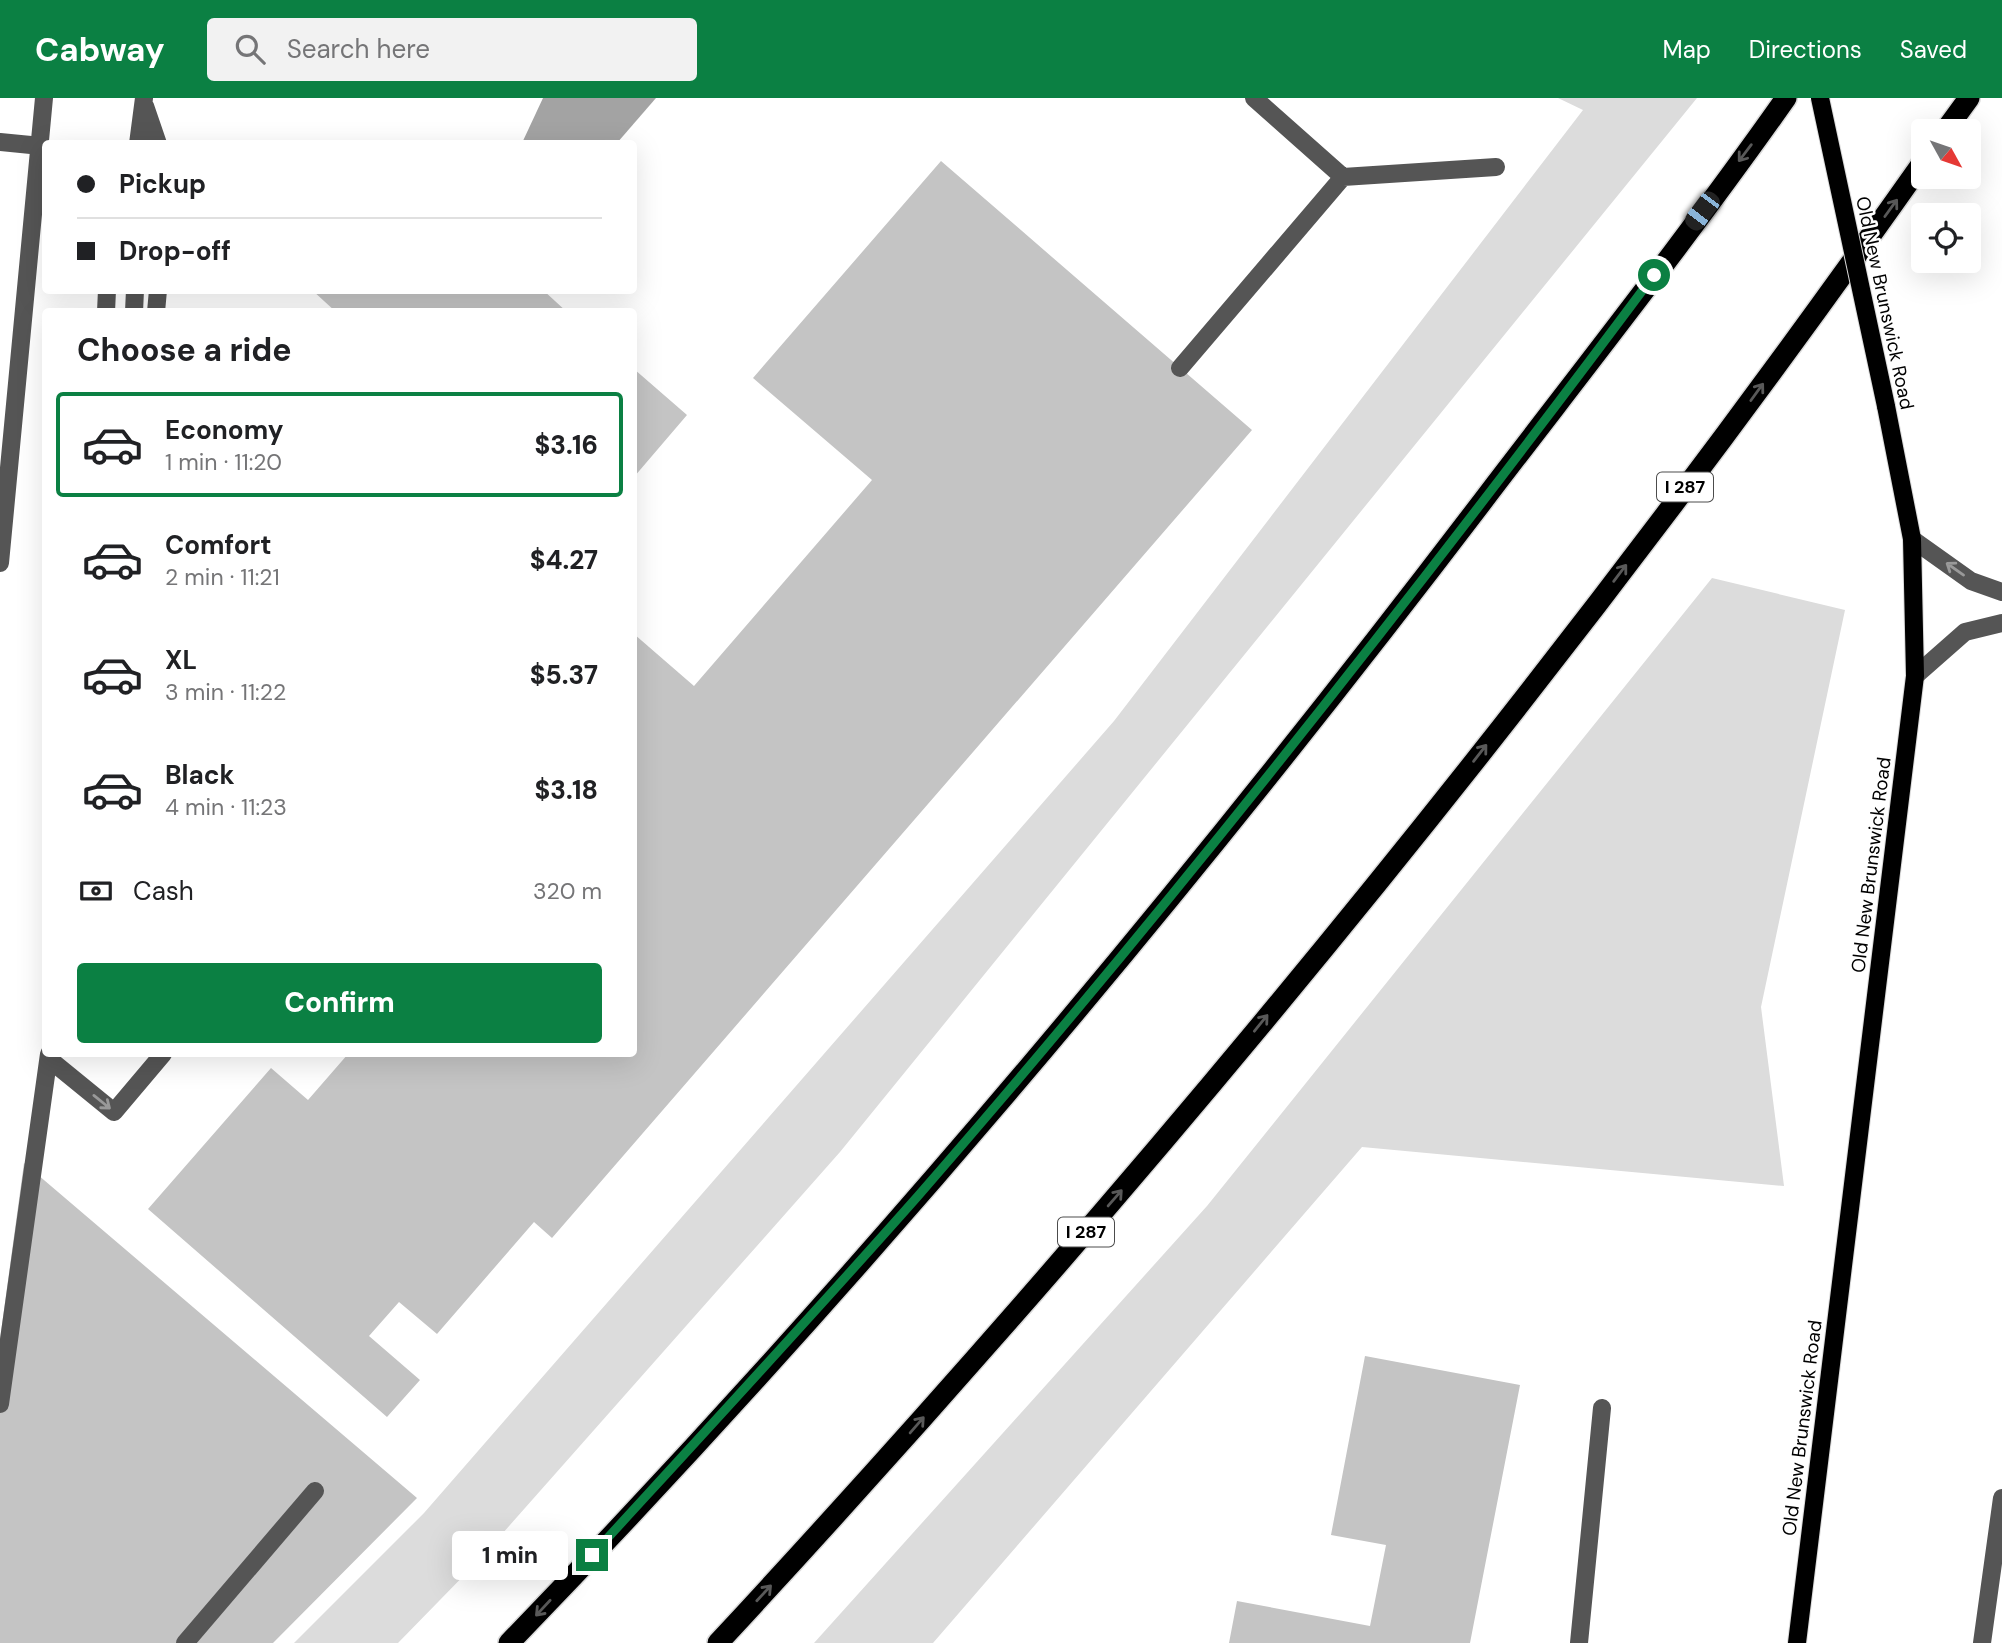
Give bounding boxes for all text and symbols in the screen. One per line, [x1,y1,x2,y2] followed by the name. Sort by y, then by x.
[207,18,697,81] search box
[35,28,165,71] text: Cabway
[231,30,269,68] icon: search
[287,32,430,66] text: Search here
[1663,34,1711,65] text: Map
[1749,34,1862,65] text: Directions
[1900,34,1967,65] text: Saved
[1911,119,1981,189] north arrow
[1911,119,1981,273] map controls
[1738,143,1753,162] one-way arrow
[119,167,206,201] text: Pickup
[1681,188,1724,234] car
[1850,194,1920,412] street label: Old New Brunswick Road
[1884,199,1898,218] one-way arrow
[1911,203,1981,273] button: locate
[119,234,231,268] text: Drop-off
[1638,259,1670,291] route start
[77,329,292,371] text: Choose a ride
[1749,382,1764,401] one-way arrow
[81,413,144,476] icon: car
[165,413,283,447] text: Economy
[535,428,598,462] text: $3.16
[165,447,282,477] text: 1 min · 11:20
[1657,472,1713,502] road number: I 287
[81,528,144,591] icon: car
[165,528,271,562] text: Comfort
[530,543,598,577] text: $4.27
[165,562,280,592] text: 2 min · 11:21
[1946,562,1965,576] one-way arrow
[1612,565,1627,583] one-way arrow
[81,643,144,706] icon: car
[165,643,197,677] text: XL
[530,658,598,692] text: $5.37
[165,677,286,707] text: 3 min · 11:22
[1473,744,1488,763] one-way arrow
[1845,756,1897,974] street label: Old New Brunswick Road
[81,758,144,821] icon: car
[165,758,235,792] text: Black
[535,773,598,807] text: $3.18
[165,792,287,822] text: 4 min · 11:23
[77,872,115,910] icon: cash
[133,874,194,908] text: Cash
[533,876,602,906] text: 320 m
[77,963,602,1043] button: Confirm
[1253,1015,1269,1033] one-way arrow
[93,1094,111,1110] one-way arrow
[1107,1189,1123,1207] one-way arrow
[1058,1218,1114,1246] road number: I 287
[1776,1319,1828,1537] street label: Old New Brunswick Road
[909,1416,925,1434] one-way arrow
[452,1530,568,1580] callout: 1 min
[576,1539,608,1571] route end
[482,1540,538,1570] text: 1 min
[756,1584,772,1602] one-way arrow
[535,1599,552,1616] one-way arrow

